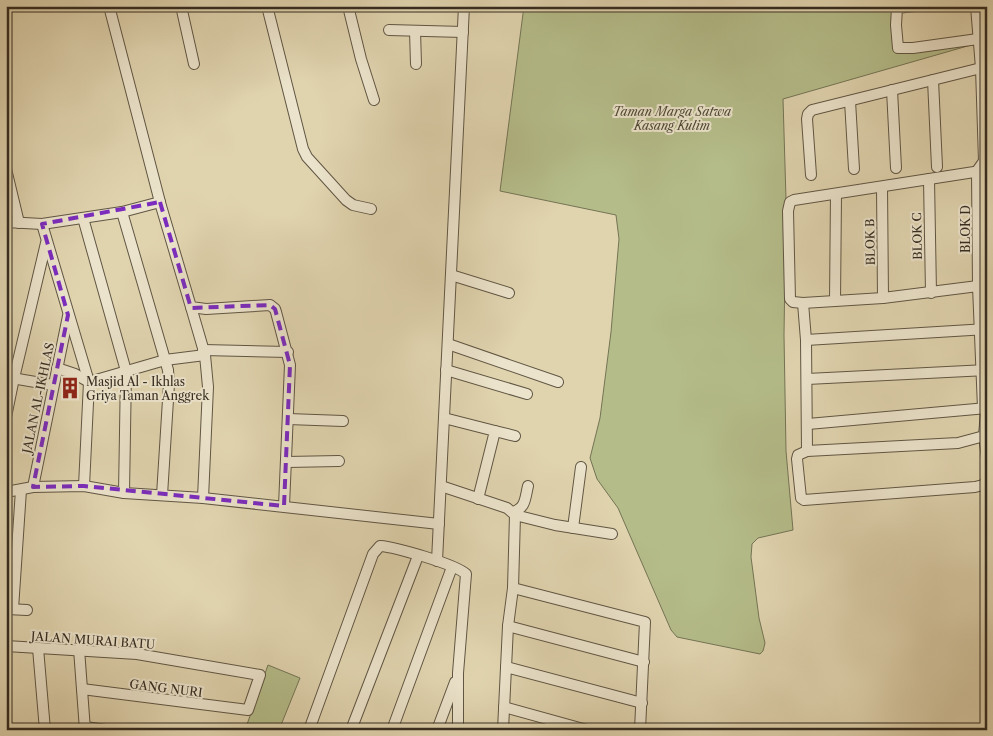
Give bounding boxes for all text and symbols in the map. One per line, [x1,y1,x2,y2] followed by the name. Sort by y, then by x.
[613,104,731,133] park label: Taman Marga Satwa Kasang Kulim
[958,205,973,253] street label: BLOK D
[909,212,925,260] street label: BLOK C
[862,219,878,265] street label: BLOK B
[19,341,57,457] street label: JALAN AL-IKHLAS
[86,374,210,403] place label: Masjid Al - Ikhlas Griya Taman Anggrek
[57,375,83,401] building icon: Masjid Al - Ikhlas Griya Taman Anggrek
[29,628,155,652] street label: JALAN MURAI BATU
[129,676,203,700] street label: GANG NURI

